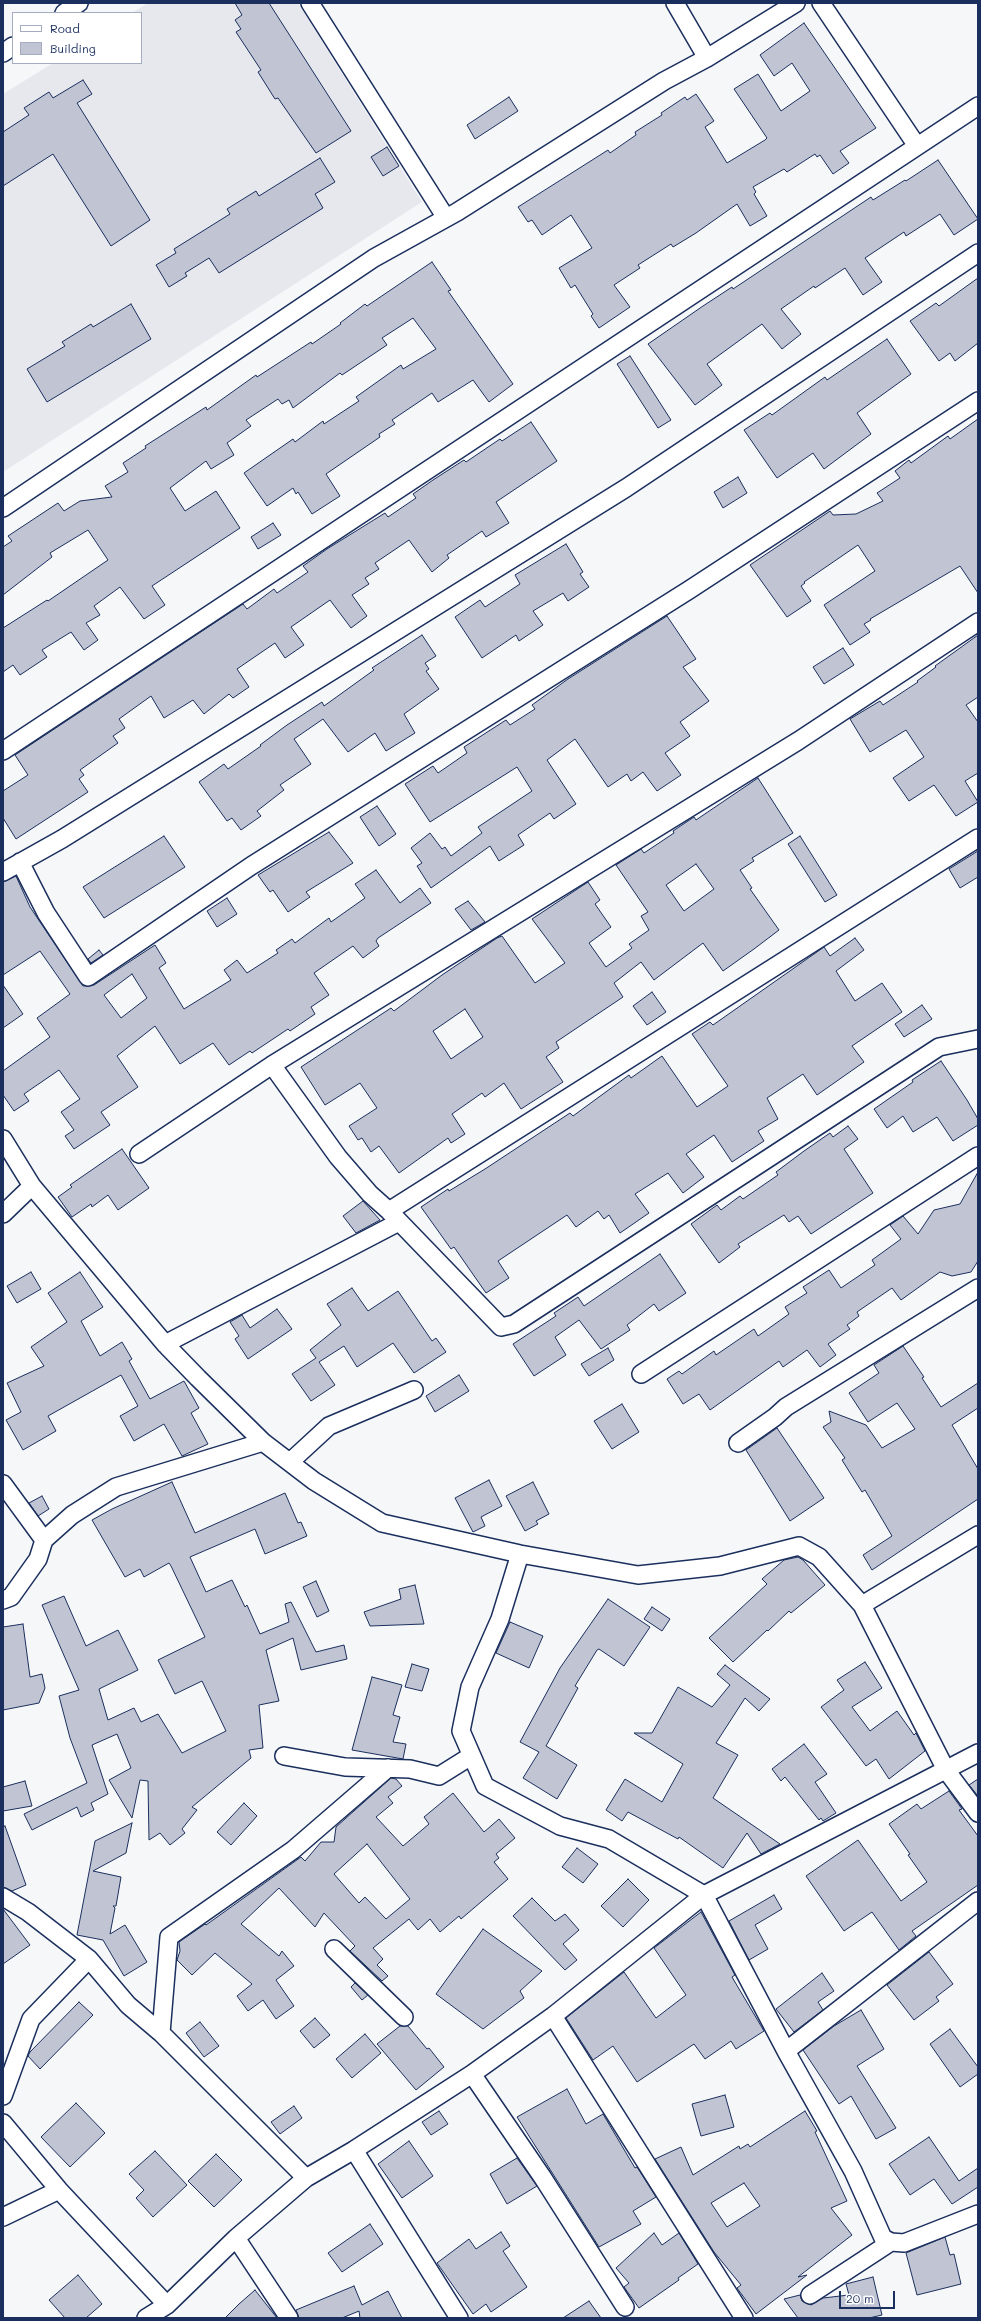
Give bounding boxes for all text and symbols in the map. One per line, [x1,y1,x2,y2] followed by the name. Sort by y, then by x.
[12,12,142,64] legend
[50,20,80,36] text: Road
[50,40,96,56] text: Building
[841,2283,897,2309] scale bar
[846,2290,874,2306] text: 20 m

